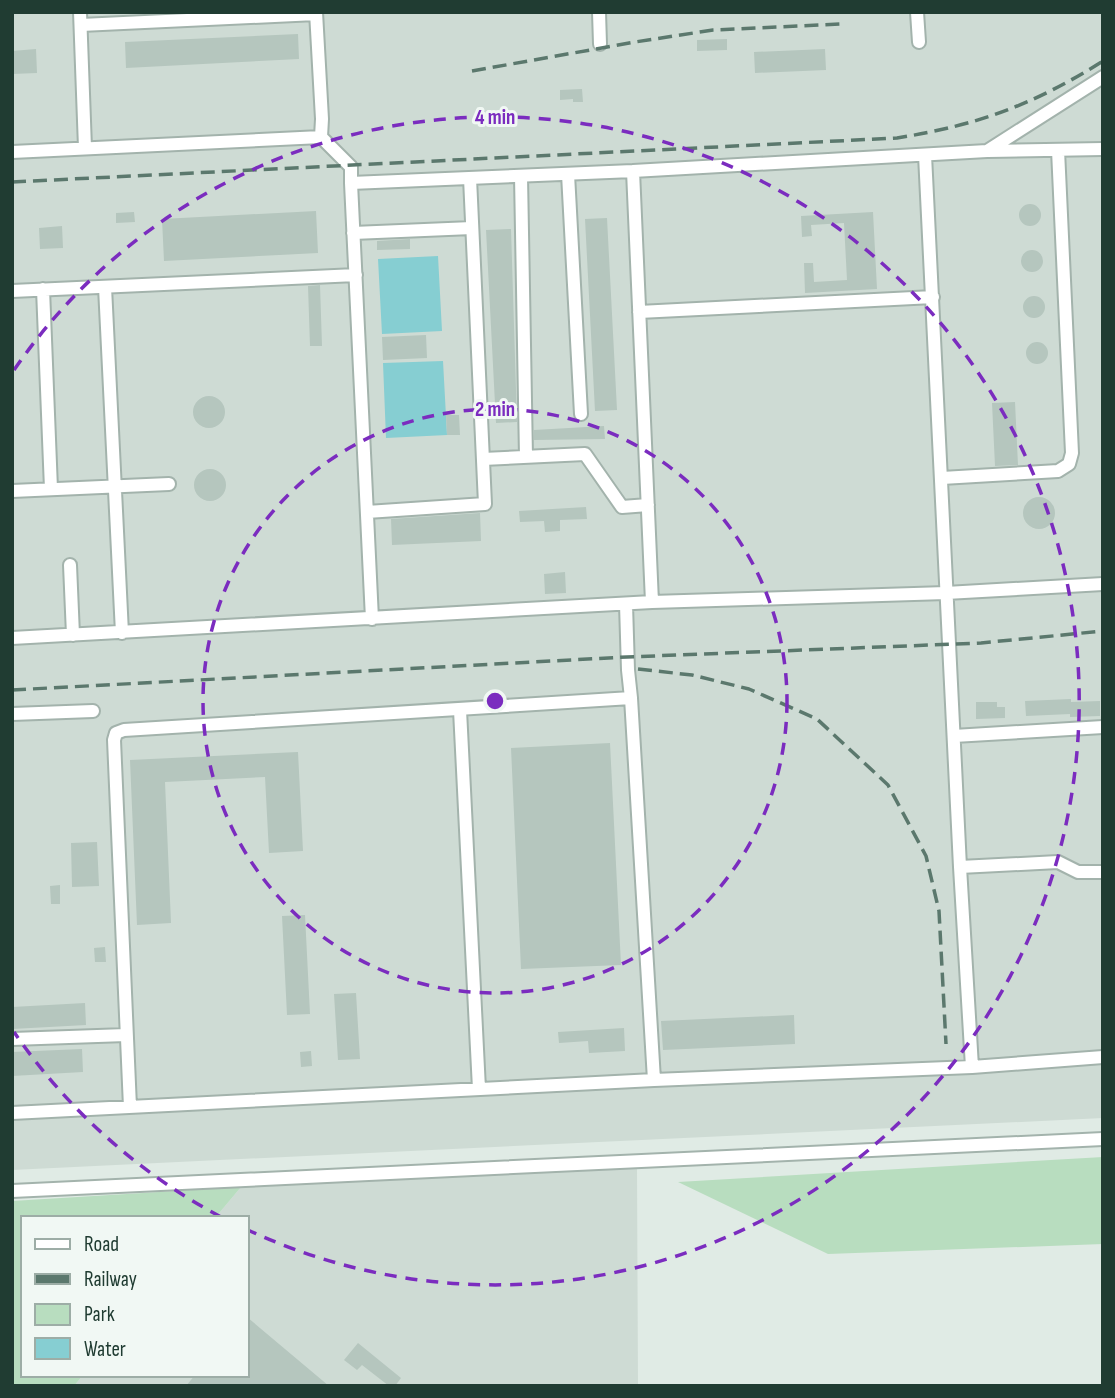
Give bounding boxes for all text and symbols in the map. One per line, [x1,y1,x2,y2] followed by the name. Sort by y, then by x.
[475,105,515,130] text: 4 min
[475,397,515,422] text: 2 min
[483,689,507,713] centre of rings
[21,1216,248,1377] legend
[84,1232,119,1257] text: Road
[84,1267,137,1292] text: Railway
[84,1302,115,1327] text: Park
[84,1337,126,1362] text: Water

